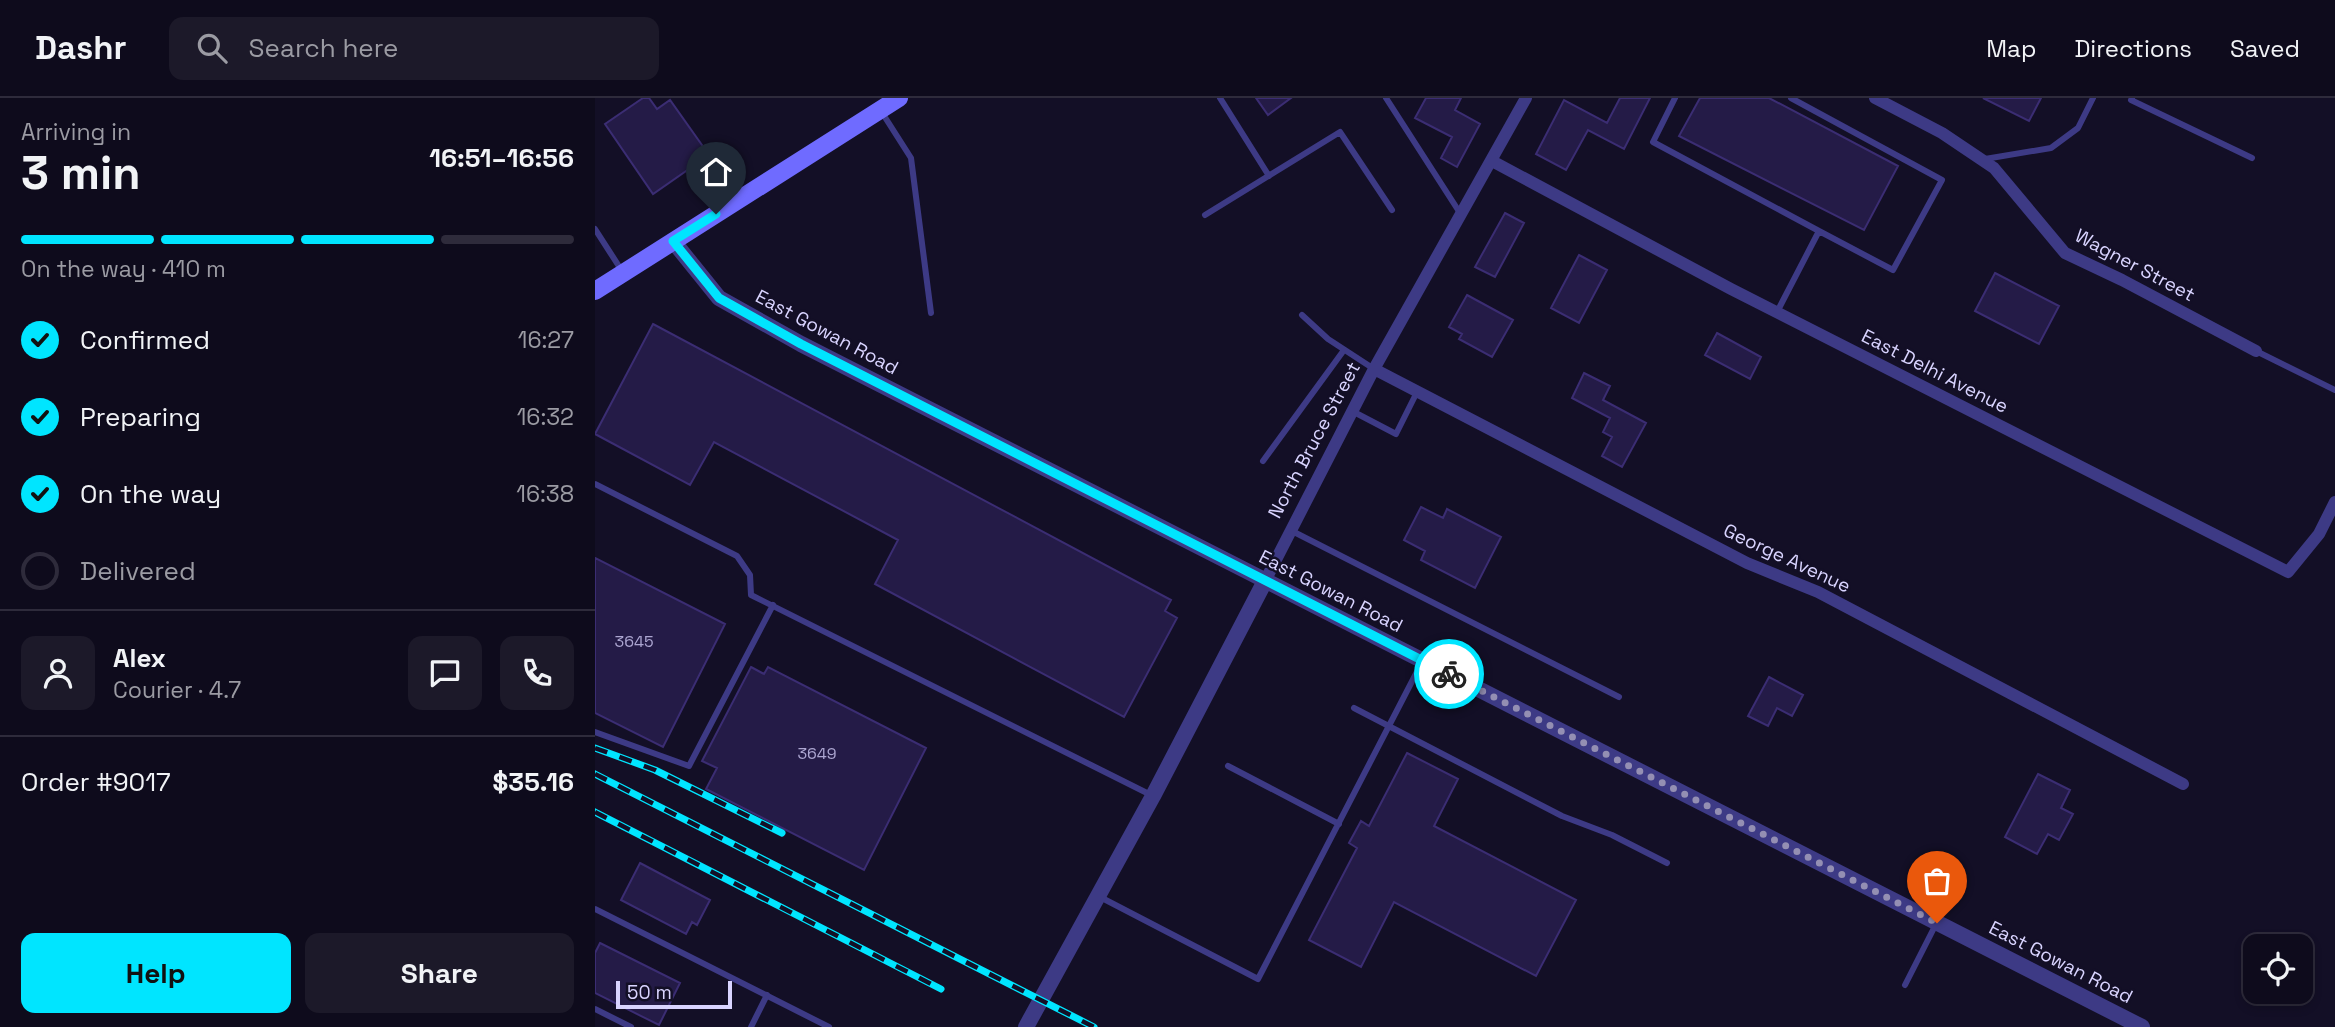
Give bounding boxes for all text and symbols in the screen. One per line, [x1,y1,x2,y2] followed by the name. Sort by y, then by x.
[169,17,659,80] search box
[35,27,127,69] text: Dashr
[193,29,231,67] icon: search
[249,31,398,65] text: Search here
[1986,33,2036,64] text: Map
[2074,33,2192,64] text: Directions
[2230,33,2300,64] text: Saved
[21,117,131,147] text: Arriving in
[429,141,574,175] text: 16:51–16:56
[686,142,746,214] pin
[21,144,141,202] text: 3 min
[697,153,735,191] icon: home
[2071,223,2199,307] street label: Wagner Street
[21,254,226,284] text: On the way · 410 m
[751,284,903,380] street label: East Gowan Road
[21,321,59,359] icon: check
[80,323,210,357] text: Confirmed
[1857,323,2013,419] street label: East Delhi Avenue
[518,325,574,355] text: 16:27
[1262,357,1366,523] street label: North Bruce Street
[21,398,59,436] icon: check
[80,400,201,434] text: Preparing
[517,402,574,432] text: 16:32
[21,475,59,513] icon: check
[80,477,221,511] text: On the way
[516,479,574,509] text: 16:38
[1719,518,1855,598] street label: George Avenue
[1255,544,1407,638] street label: East Gowan Road
[80,554,196,588] text: Delivered
[614,631,654,652] house number: 3645
[21,636,95,710] button: person
[408,636,482,710] button: chat
[500,636,574,710] button: phone
[1414,639,1484,709] courier
[113,641,166,675] text: Alex
[1430,655,1468,693] icon: bike
[113,675,241,705] text: Courier · 4.7
[797,743,837,764] house number: 3649
[21,765,171,799] text: Order #9017
[493,765,574,799] text: $35.16
[1907,851,1967,923] pin
[1918,862,1956,900] icon: bag
[1985,915,2137,1009] street label: East Gowan Road
[21,933,291,1013] button: Help
[305,933,574,1013] button: Share
[2243,934,2313,1004] map controls
[2243,934,2313,1004] button: locate
[616,978,731,1010] scale bar
[627,980,672,1005] text: 50 m

